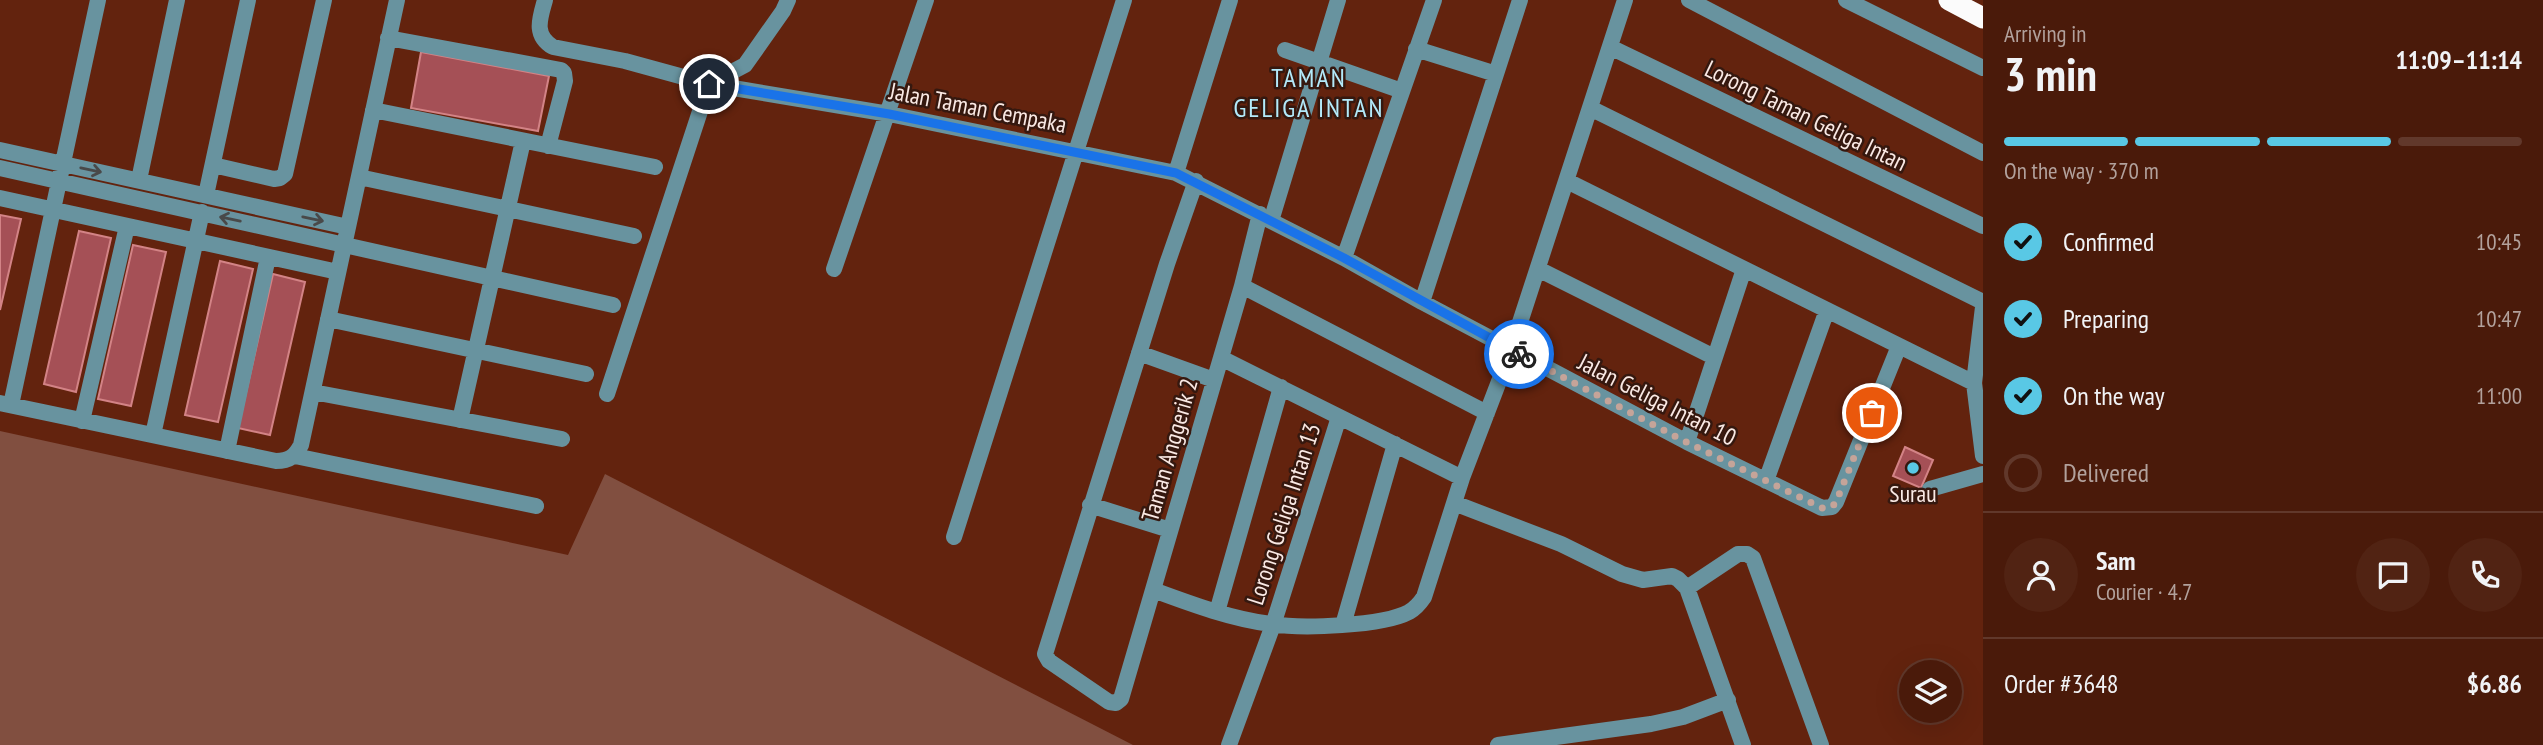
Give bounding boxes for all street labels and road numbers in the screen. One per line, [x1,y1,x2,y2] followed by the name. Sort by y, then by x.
[1700,53,1912,178] street label: Lorong Taman Geliga Intan
[886,75,1069,140] street label: Jalan Taman Cempaka
[1572,346,1741,453] street label: Jalan Geliga Intan 10
[1134,375,1205,525] street label: Taman Anggerik 2
[1240,419,1328,609] street label: Lorong Geliga Intan 13

